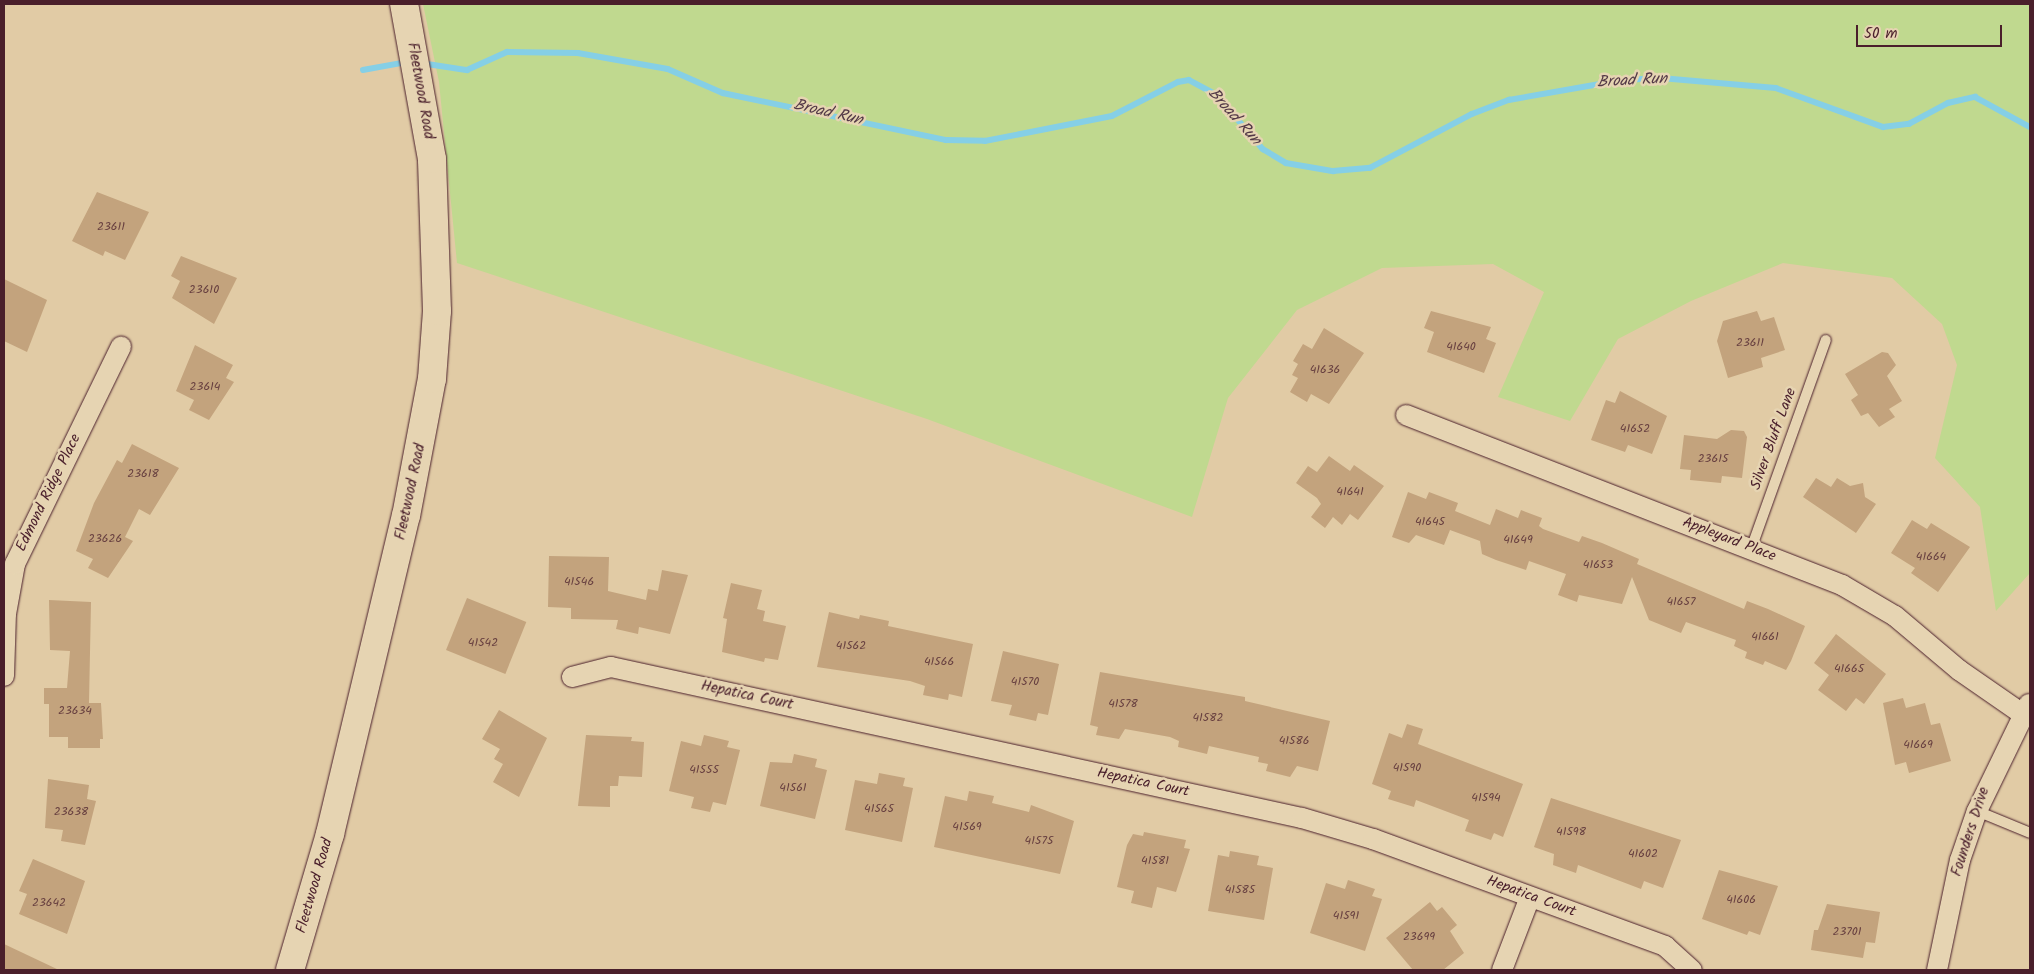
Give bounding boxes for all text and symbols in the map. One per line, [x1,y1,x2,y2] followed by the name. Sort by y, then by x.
[1859,15,2005,47] scale bar
[1864,22,1898,46] text: 50 m
[403,41,437,141] street label: Fleetwood Road
[1596,70,1668,92] water label: Broad Run
[1203,84,1265,150] water label: Broad Run
[792,96,864,130] water label: Broad Run
[97,220,125,234] house number: 23611
[189,283,219,297] house number: 23610
[1736,336,1764,350] house number: 23611
[1446,340,1476,354] house number: 41640
[1310,363,1340,377] house number: 41636
[190,380,220,394] house number: 23614
[1747,386,1801,492] street label: Silver Bluff Lane
[1620,422,1650,436] house number: 41652
[13,431,85,555] street label: Edmond Ridge Place
[392,442,430,542] street label: Fleetwood Road
[1698,452,1728,466] house number: 23615
[127,467,159,481] house number: 23618
[1336,485,1364,499] house number: 41641
[1680,514,1778,566] street label: Appleyard Place
[1415,515,1445,529] house number: 41645
[88,532,122,546] house number: 23626
[1503,533,1533,547] house number: 41649
[1916,550,1946,564] house number: 41664
[1583,558,1613,572] house number: 41653
[564,575,594,589] house number: 41546
[1666,595,1696,609] house number: 41657
[1751,630,1779,644] house number: 41661
[468,636,498,650] house number: 41542
[836,639,866,653] house number: 41562
[924,655,954,669] house number: 41566
[1834,662,1864,676] house number: 41665
[1011,675,1039,689] house number: 41570
[699,677,795,715] street label: Hepatica Court
[1108,697,1138,711] house number: 41578
[58,704,92,718] house number: 23634
[1192,711,1224,725] house number: 41582
[1279,734,1309,748] house number: 41586
[1903,738,1933,752] house number: 41669
[1393,761,1421,775] house number: 41590
[689,763,719,777] house number: 41555
[1095,764,1191,802] street label: Hepatica Court
[779,781,807,795] house number: 41561
[1948,785,1994,879] street label: Founders Drive
[1471,791,1501,805] house number: 41594
[864,802,894,816] house number: 41565
[54,805,88,819] house number: 23638
[952,820,982,834] house number: 41569
[1556,825,1586,839] house number: 41598
[1025,834,1053,848] house number: 41575
[293,836,337,936] street label: Fleetwood Road
[1628,847,1658,861] house number: 41602
[1141,854,1169,868] house number: 41581
[1484,872,1578,922] street label: Hepatica Court
[1225,883,1255,897] house number: 41585
[1726,893,1756,907] house number: 41606
[32,896,66,910] house number: 23642
[1333,909,1359,923] house number: 41591
[1832,925,1862,939] house number: 23701
[1403,930,1435,944] house number: 23699

